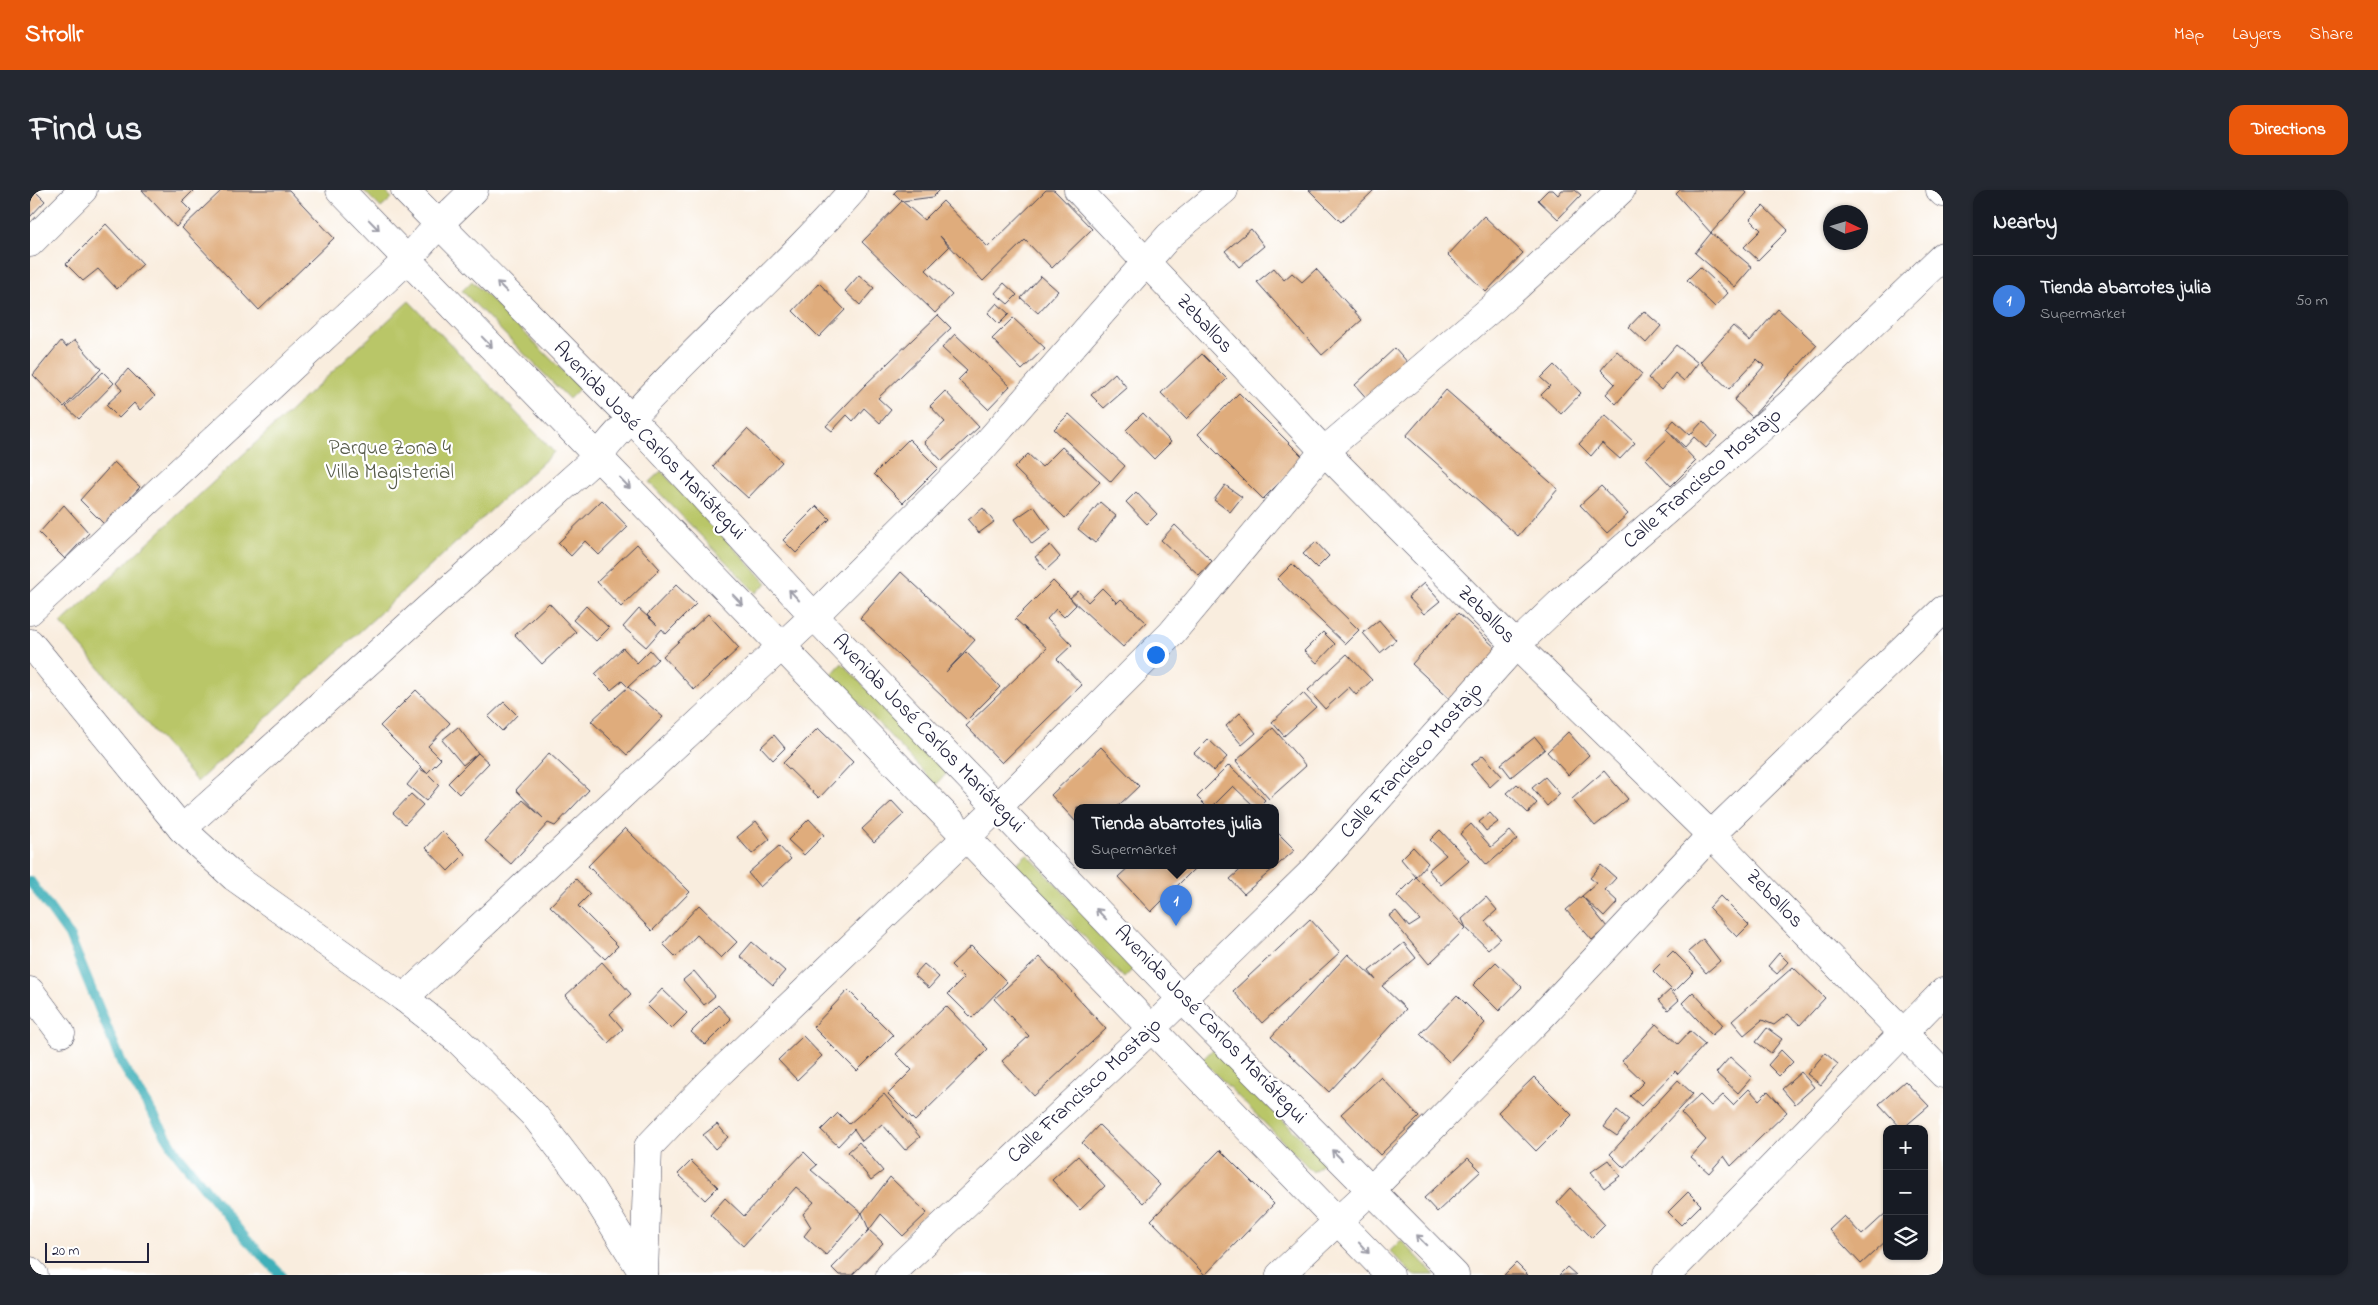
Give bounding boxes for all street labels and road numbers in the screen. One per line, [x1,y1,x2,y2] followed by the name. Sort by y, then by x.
[1168,287,1240,361] street label: Zeballos
[544,335,752,549] street label: Avenida José Carlos Mariátegui
[1617,401,1789,557] street label: Calle Francisco Mostajo
[1450,579,1522,651] street label: Zeballos
[823,628,1031,842] street label: Avenida José Carlos Mariátegui
[1333,676,1491,846] street label: Calle Francisco Mostajo
[1738,863,1810,935] street label: Zeballos
[1105,919,1313,1133] street label: Avenida José Carlos Mariátegui
[1001,1011,1169,1171] street label: Calle Francisco Mostajo

